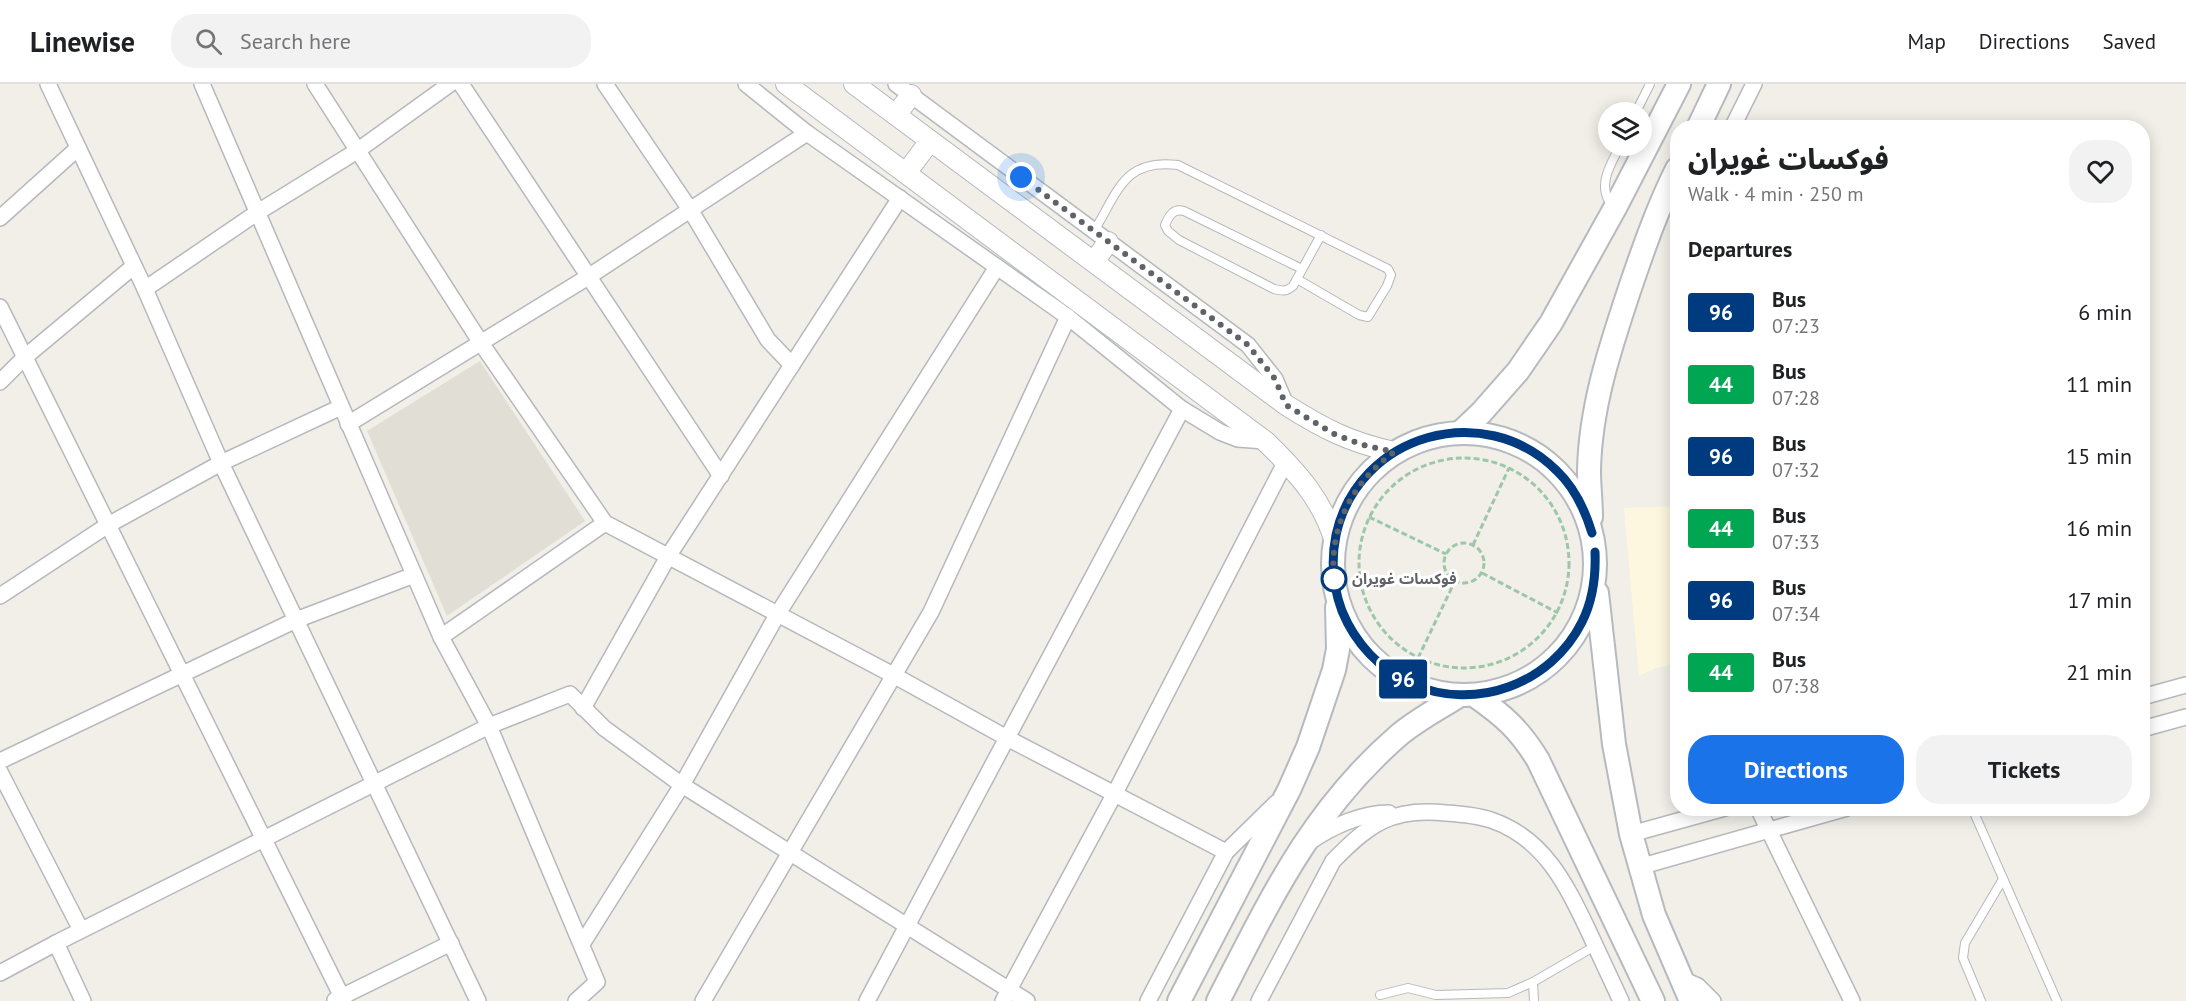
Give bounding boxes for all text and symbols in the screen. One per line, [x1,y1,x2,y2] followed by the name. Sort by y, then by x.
[171,14,591,68] search box
[30,23,135,60] text: Linewise
[192,25,225,58] icon: search
[240,27,351,55] text: Search here
[1907,28,1946,55] text: Map
[1979,28,2070,55] text: Directions
[2103,28,2156,55] text: Saved
[1598,102,1652,156] map controls
[1598,102,1652,156] button: layers
[1688,140,1889,177] text: فوكسات غويران
[2069,140,2132,203] button: heart
[1006,162,1036,192] your location
[1688,181,1864,207] text: Walk · 4 min · 250 m
[1688,235,1792,263] text: Departures
[1772,285,1806,313] text: Bus
[2078,298,2132,326] text: 6 min
[1709,299,1733,326] text: 96
[1772,313,1820,339] text: 07:23
[1772,357,1806,385] text: Bus
[2066,370,2132,398] text: 11 min
[1709,371,1733,398] text: 44
[1772,385,1820,411] text: 07:28
[1772,429,1806,457] text: Bus
[2066,442,2132,470] text: 15 min
[1709,443,1733,470] text: 96
[1772,457,1820,483] text: 07:32
[1772,501,1806,529] text: Bus
[2066,514,2132,542] text: 16 min
[1709,515,1733,542] text: 44
[1772,529,1820,555] text: 07:33
[1321,566,1347,592] marker: فوكسات غويران
[1352,569,1457,588] place label: فوكسات غويران
[1772,573,1806,601] text: Bus
[2068,586,2132,614] text: 17 min
[1709,587,1733,614] text: 96
[1772,601,1820,627] text: 07:34
[1772,645,1806,673] text: Bus
[2066,658,2132,686] text: 21 min
[1709,659,1733,686] text: 44
[1376,660,1430,698] line badge: 96
[1391,666,1415,693] text: 96
[1772,673,1820,699] text: 07:38
[1688,735,1904,804] button: Directions
[1916,735,2132,804] button: Tickets

